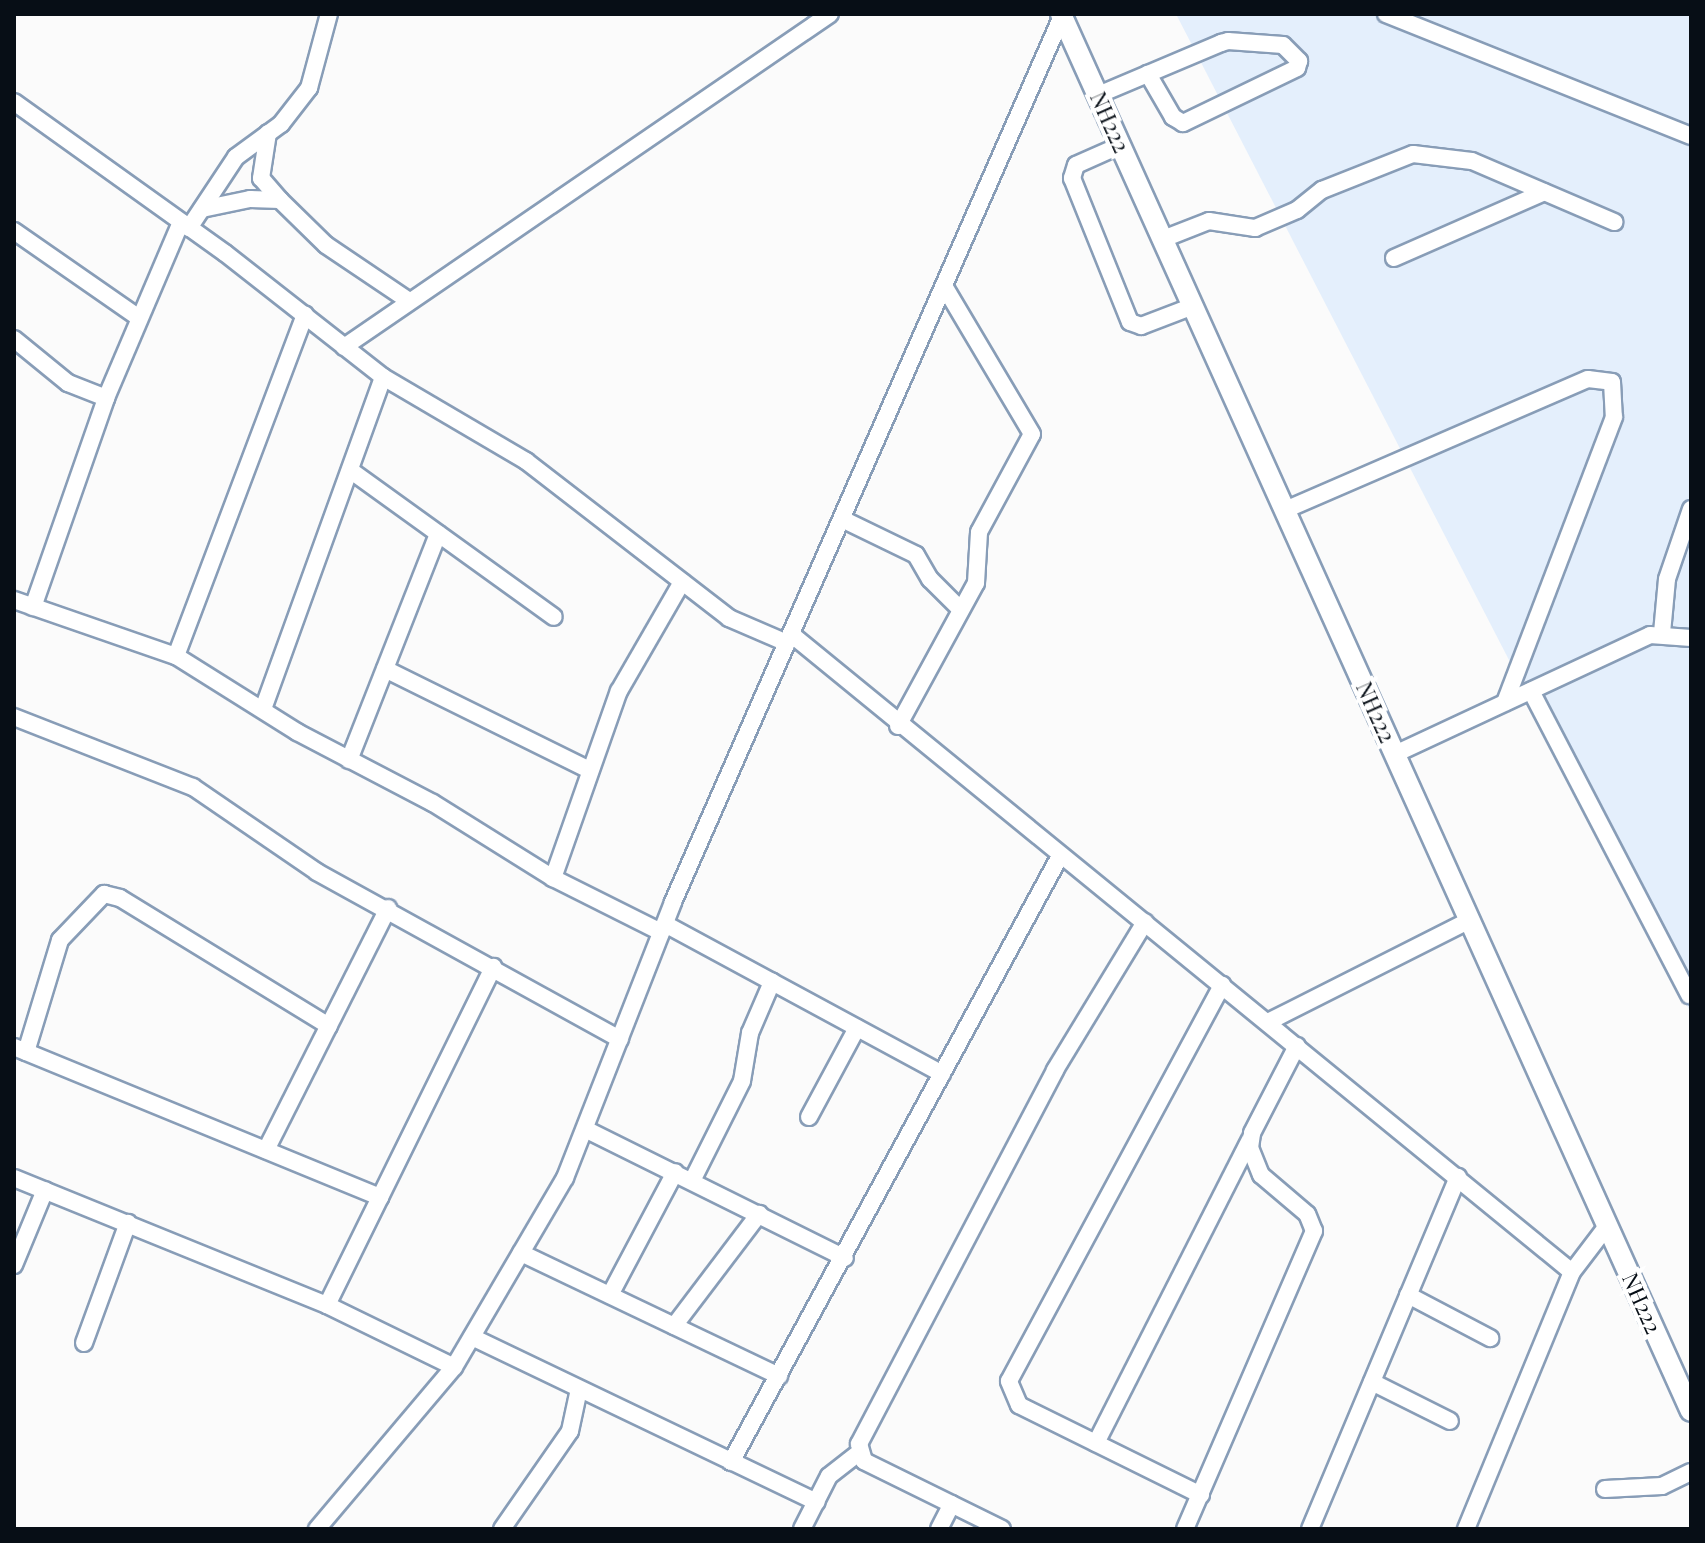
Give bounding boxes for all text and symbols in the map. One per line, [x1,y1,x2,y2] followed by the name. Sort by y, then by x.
[1085,87,1135,157] street label: NH222
[1351,677,1401,747] street label: NH222
[1617,1268,1667,1338] street label: NH222

